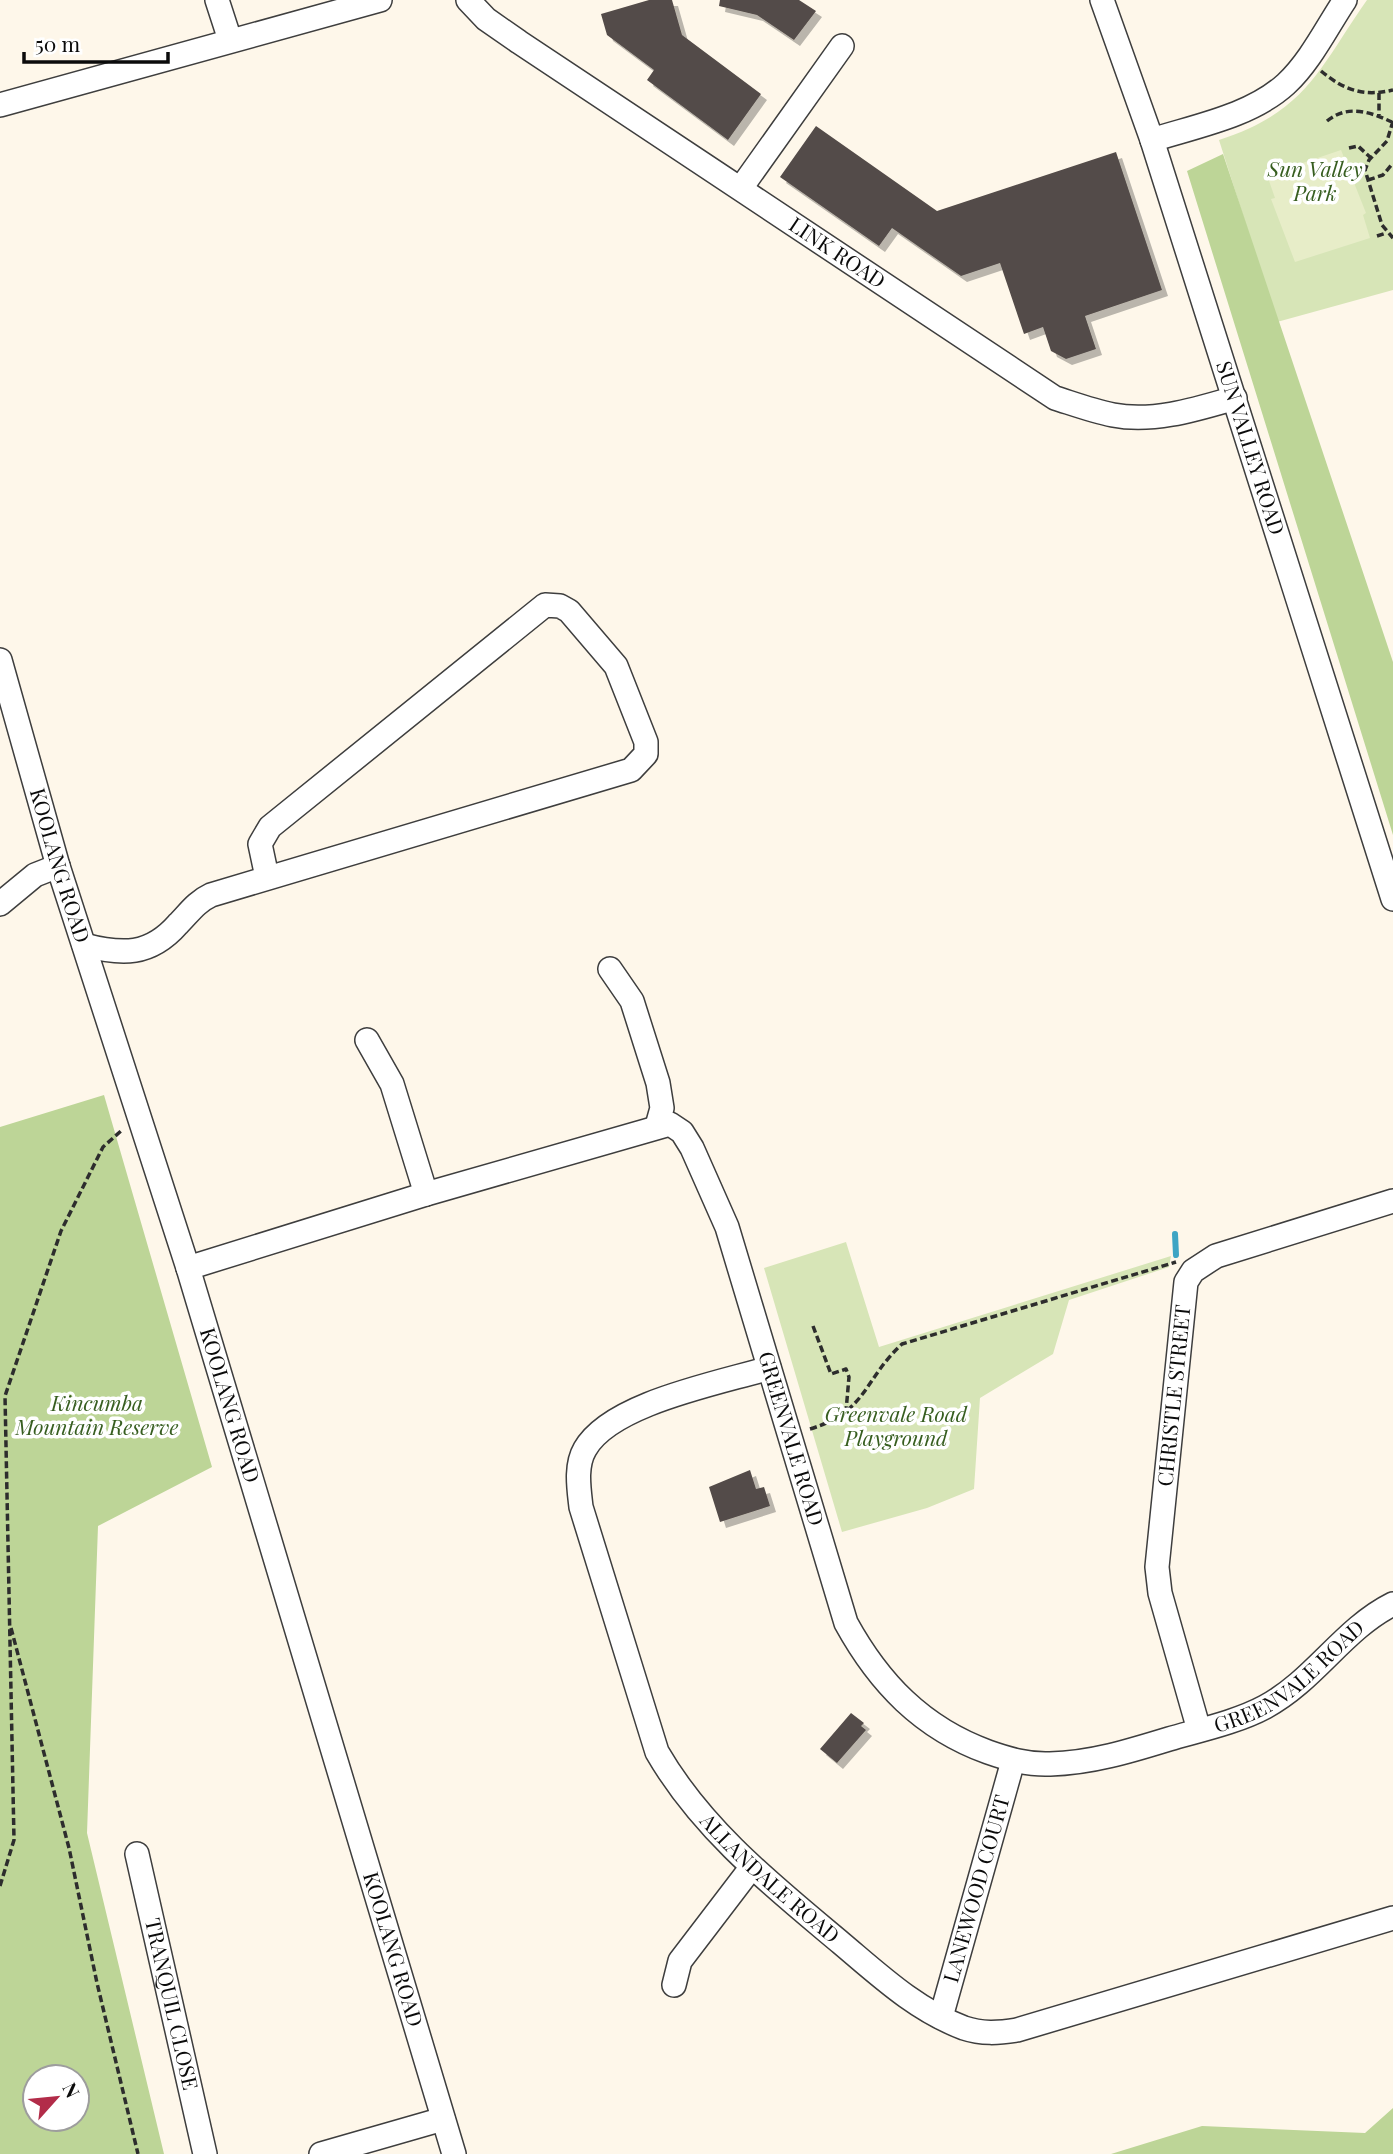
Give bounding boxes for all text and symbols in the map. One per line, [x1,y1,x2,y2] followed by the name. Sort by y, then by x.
[24,21,168,65] scale bar
[35,29,81,57] text: 50 m
[1267,154,1362,206] park label: Sun Valley Park
[784,209,892,294] street label: LINK ROAD
[1211,357,1293,538] street label: SUN VALLEY ROAD
[25,784,98,946] street label: KOOLANG ROAD
[1149,1303,1196,1488] street label: CHRISTLE STREET
[195,1324,268,1486] street label: KOOLANG ROAD
[753,1348,832,1529] street label: GREENVALE ROAD
[14,1388,179,1440] park label: Kincumba Mountain Reserve
[825,1399,968,1451] park label: Greenvale Road Playground
[1210,1613,1369,1738] street label: GREENVALE ROAD
[935,1791,1015,1985] street label: LANEWOOD COURT
[694,1806,846,1948] street label: ALLANDALE ROAD
[358,1868,431,2030] street label: KOOLANG ROAD
[140,1915,206,2092] street label: TRANQUIL CLOSE
[21,2063,91,2133] north arrow
[57,2078,87,2102] text: N

